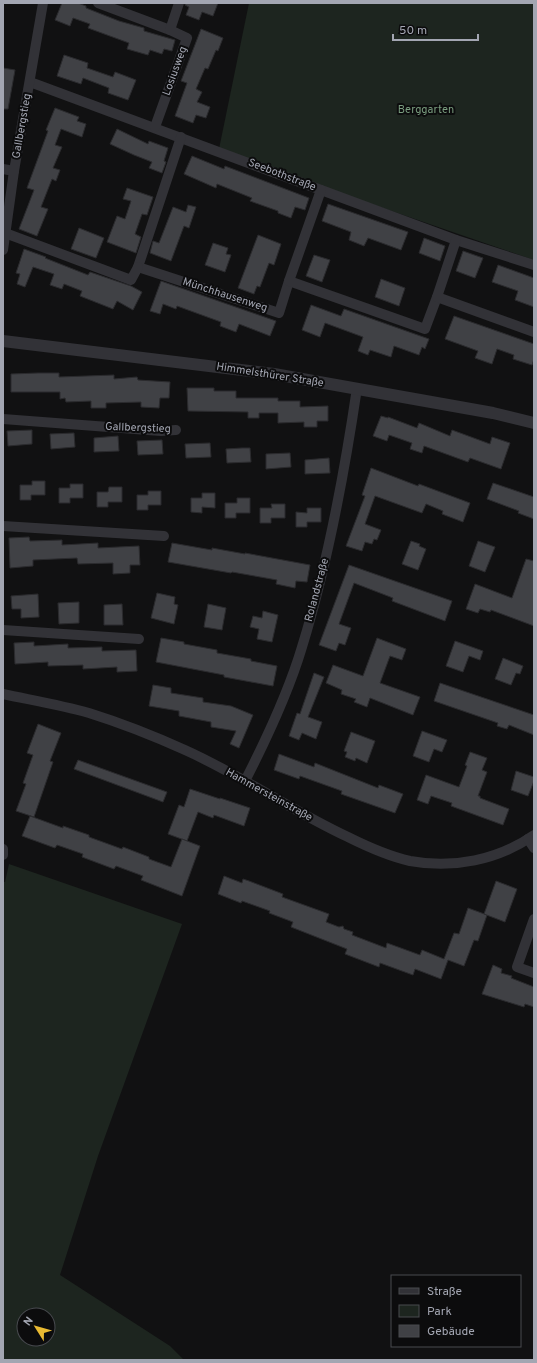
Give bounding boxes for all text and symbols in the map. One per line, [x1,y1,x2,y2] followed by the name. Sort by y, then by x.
[393,16,478,42] scale bar
[399,23,427,39] text: 50 m
[160,44,190,98] street label: Losiusweg
[9,92,35,160] street label: Gallbergstieg
[398,103,454,117] park label: Berggarten
[246,156,318,194] street label: Seebothstraße
[181,275,269,315] street label: Münchhausenweg
[215,360,325,390] street label: Himmelsthürer Straße
[105,420,171,436] street label: Gallbergstieg
[302,557,332,623] street label: Rolandstraße
[223,765,315,825] street label: Hammersteinstraße
[391,1275,521,1347] legend
[427,1284,462,1300] text: Straße
[427,1304,452,1320] text: Park
[16,1307,56,1347] north arrow
[21,1314,37,1329] text: N
[427,1324,475,1340] text: Gebäude

